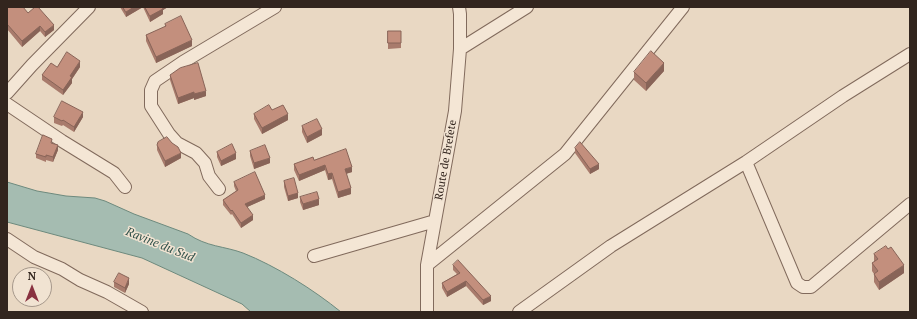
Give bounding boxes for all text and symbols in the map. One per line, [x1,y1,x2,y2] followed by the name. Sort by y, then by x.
[432,119,460,201] street label: Route de Brefete
[124,225,196,265] water label: Ravine du Sud
[12,267,52,307] north arrow
[28,269,36,283] text: N

